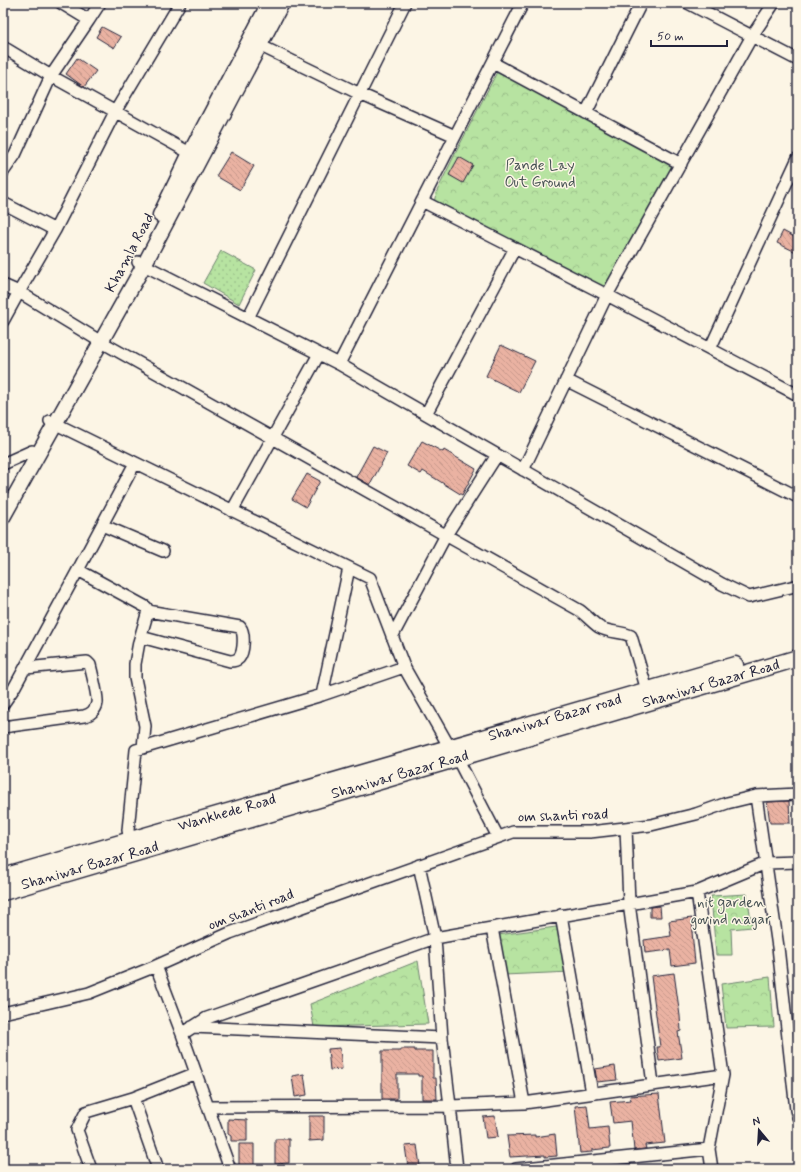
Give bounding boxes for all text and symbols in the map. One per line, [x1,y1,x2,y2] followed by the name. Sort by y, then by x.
[651,22,727,48] scale bar
[657,29,684,45] text: 50 m
[504,156,576,193] park label: Pande Lay Out Ground
[101,210,159,296] street label: Khamla Road
[640,655,782,713] street label: Shaniwar Bazar Road
[486,689,624,747] street label: Shaniwar Bazar road
[329,746,471,804] street label: Shaniwar Bazar Road
[176,789,278,837] street label: Wankhede Road
[517,804,609,828] street label: om shanti road
[19,837,161,895] street label: Shaniwar Bazar Road
[205,884,297,936] street label: om shanti road
[691,893,772,930] park label: nit garden govind nagar
[739,1110,779,1150] north arrow
[751,1114,762,1129] text: N

